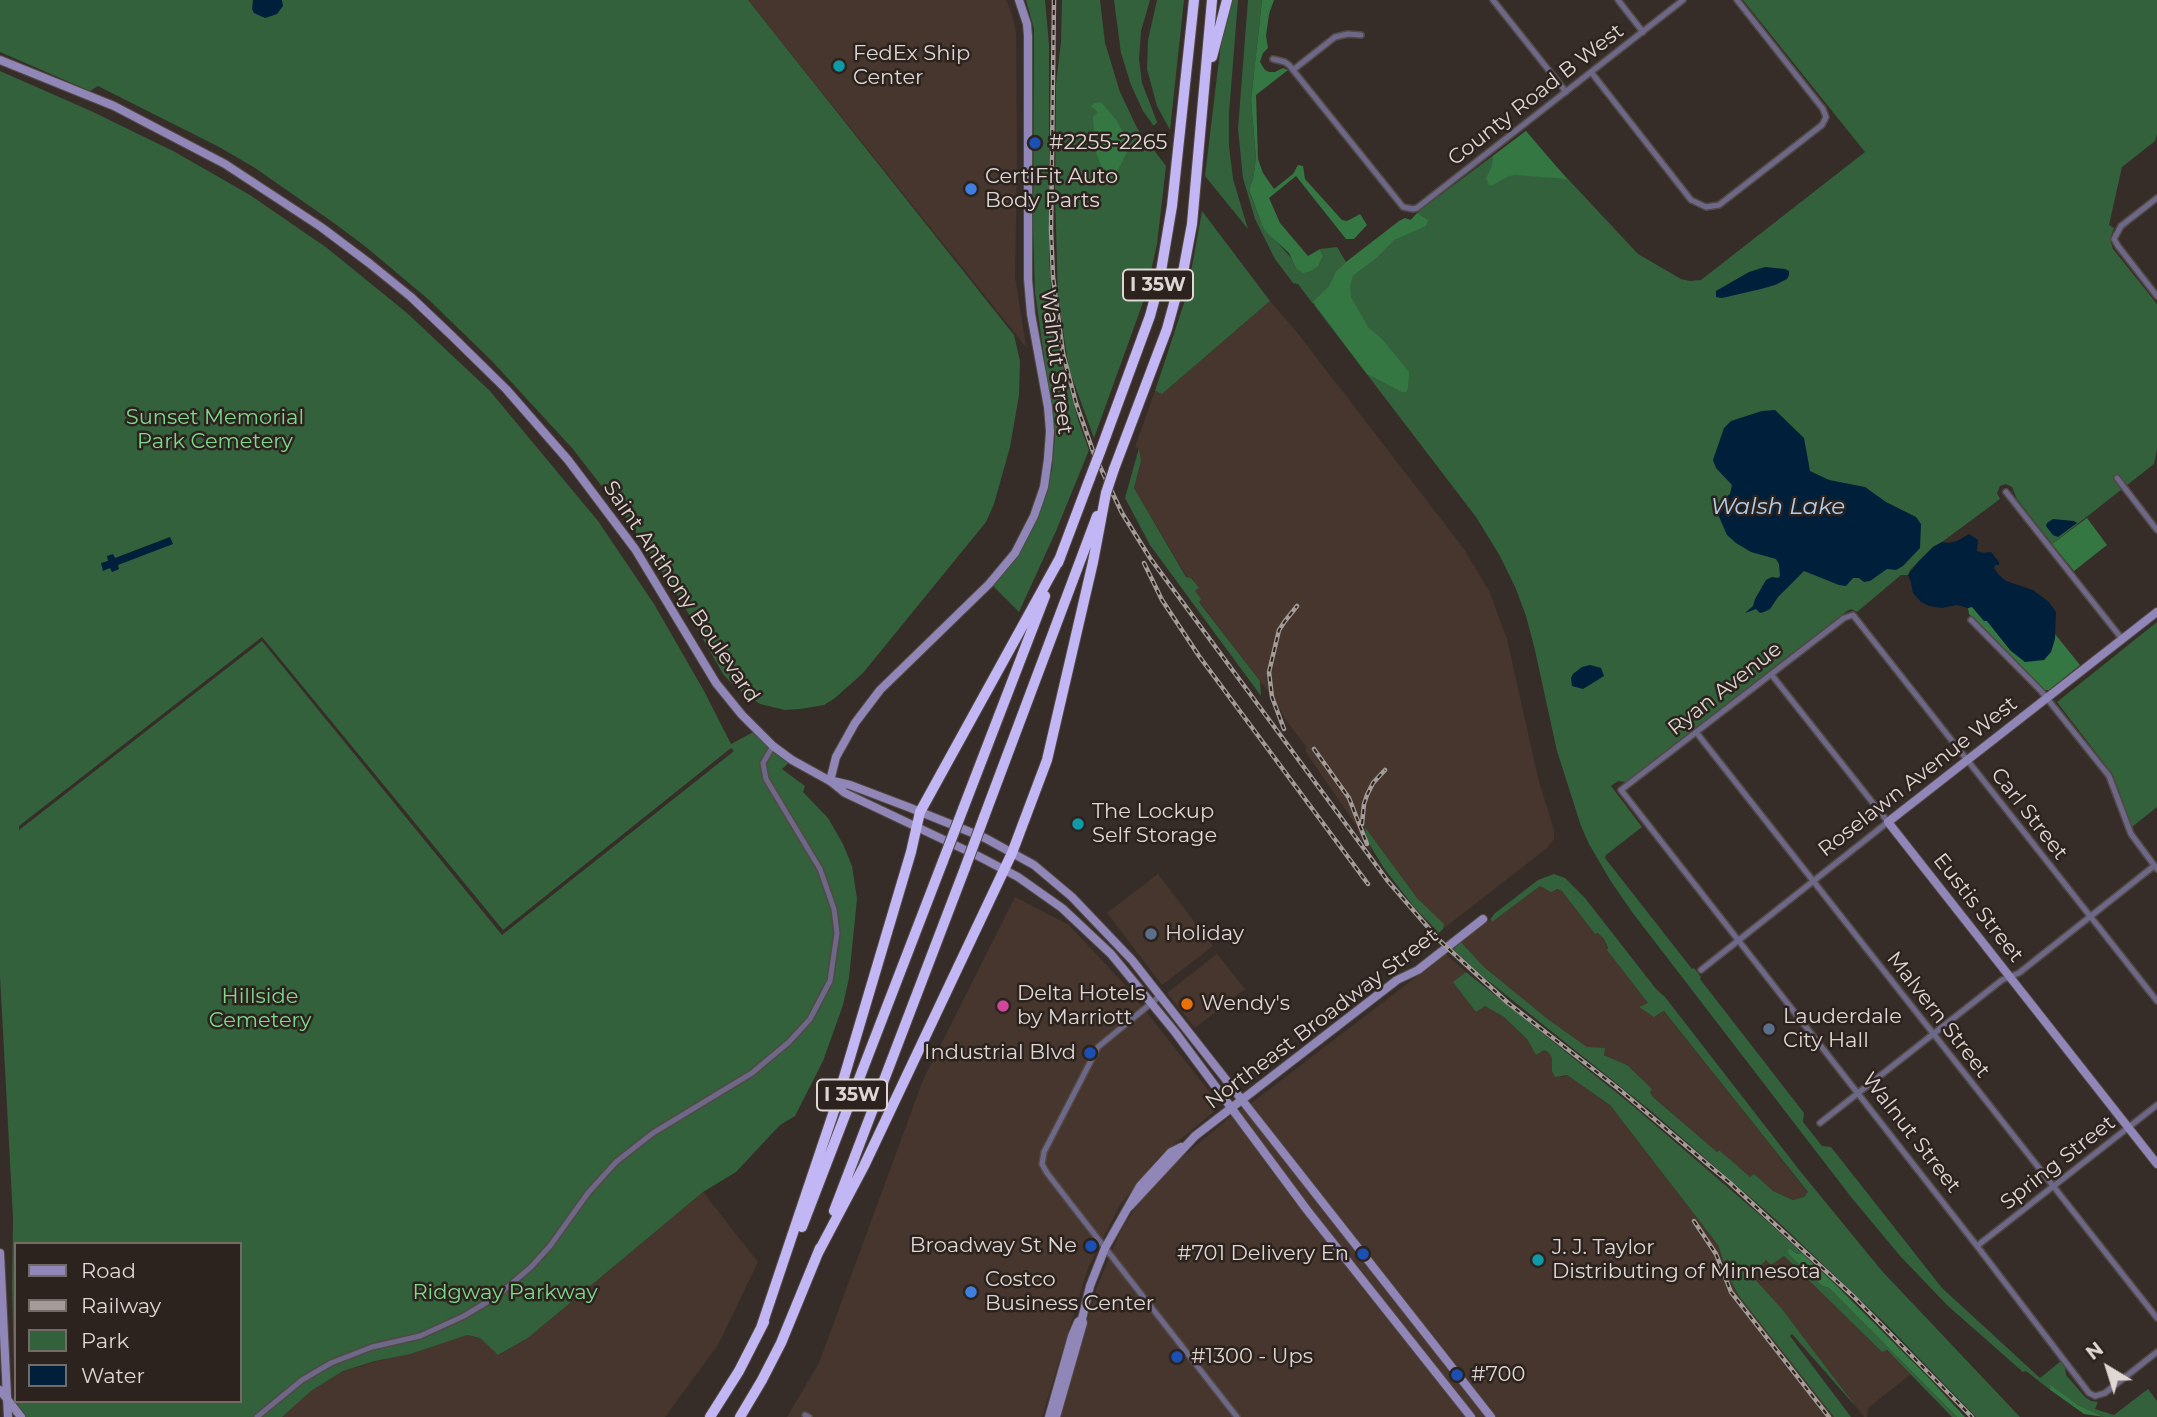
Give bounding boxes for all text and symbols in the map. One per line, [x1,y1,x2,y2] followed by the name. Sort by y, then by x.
[1443,19,1629,171] street label: County Road B West
[853,41,970,91] place label: FedEx Ship Center
[831,58,847,74] marker: FedEx Ship Center
[1049,130,1167,156] place label: #2255-2265
[1027,135,1043,151] marker: #2255-2265
[985,164,1118,214] place label: CertiFit Auto Body Parts
[963,181,979,197] marker: CertiFit Auto Body Parts
[1123,270,1193,300] road number: I 35W
[1035,288,1077,436] street label: Walnut Street
[126,405,304,455] park label: Sunset Memorial Park Cemetery
[597,476,765,708] street label: Saint Anthony Boulevard
[1711,493,1845,521] water label: Walsh Lake
[1663,637,1787,741] street label: Ryan Avenue
[1813,691,2023,863] street label: Roselawn Avenue West
[1985,763,2073,865] street label: Carl Street
[1092,799,1217,849] place label: The Lockup Self Storage
[1070,816,1086,832] marker: The Lockup Self Storage
[1928,848,2028,968] street label: Eustis Street
[1165,921,1244,947] place label: Holiday
[1201,923,1443,1115] street label: Northeast Broadway Street
[1143,926,1159,942] marker: Holiday
[1881,947,1995,1083] street label: Malvern Street
[1017,981,1145,1031] place label: Delta Hotels by Marriott
[209,984,311,1034] park label: Hillside Cemetery
[1201,991,1290,1017] place label: Wendy's
[1179,996,1195,1012] marker: Wendy's
[995,998,1011,1014] marker: Delta Hotels by Marriott
[1783,1004,1902,1054] place label: Lauderdale City Hall
[1761,1021,1777,1037] marker: Lauderdale City Hall
[924,1040,1076,1066] place label: Industrial Blvd
[1082,1045,1098,1061] marker: Industrial Blvd
[1856,1068,1966,1198] street label: Walnut Street
[817,1079,887,1110] road number: I 35W
[1996,1110,2120,1216] street label: Spring Street
[910,1233,1077,1259] place label: Broadway St Ne
[1552,1235,1821,1285] place label: J. J. Taylor Distributing of Minnesota
[1083,1238,1099,1254] marker: Broadway St Ne
[1177,1241,1349,1267] place label: #701 Delivery En
[14,1242,242,1403] legend
[1355,1246,1371,1262] marker: #701 Delivery En
[1530,1252,1546,1268] marker: J. J. Taylor Distributing of Minnesota
[81,1258,136,1283] text: Road
[985,1267,1154,1317] place label: Costco Business Center
[412,1280,598,1306] park label: Ridgway Parkway
[963,1284,979,1300] marker: Costco Business Center
[81,1293,161,1318] text: Railway
[81,1328,129,1353] text: Park
[2073,1333,2143,1403] north arrow
[2082,1337,2108,1365] text: N
[1191,1344,1313,1370] place label: #1300 - Ups
[1169,1349,1185,1365] marker: #1300 - Ups
[1471,1362,1525,1388] place label: #700
[81,1363,145,1388] text: Water
[1449,1367,1465,1383] marker: #700

